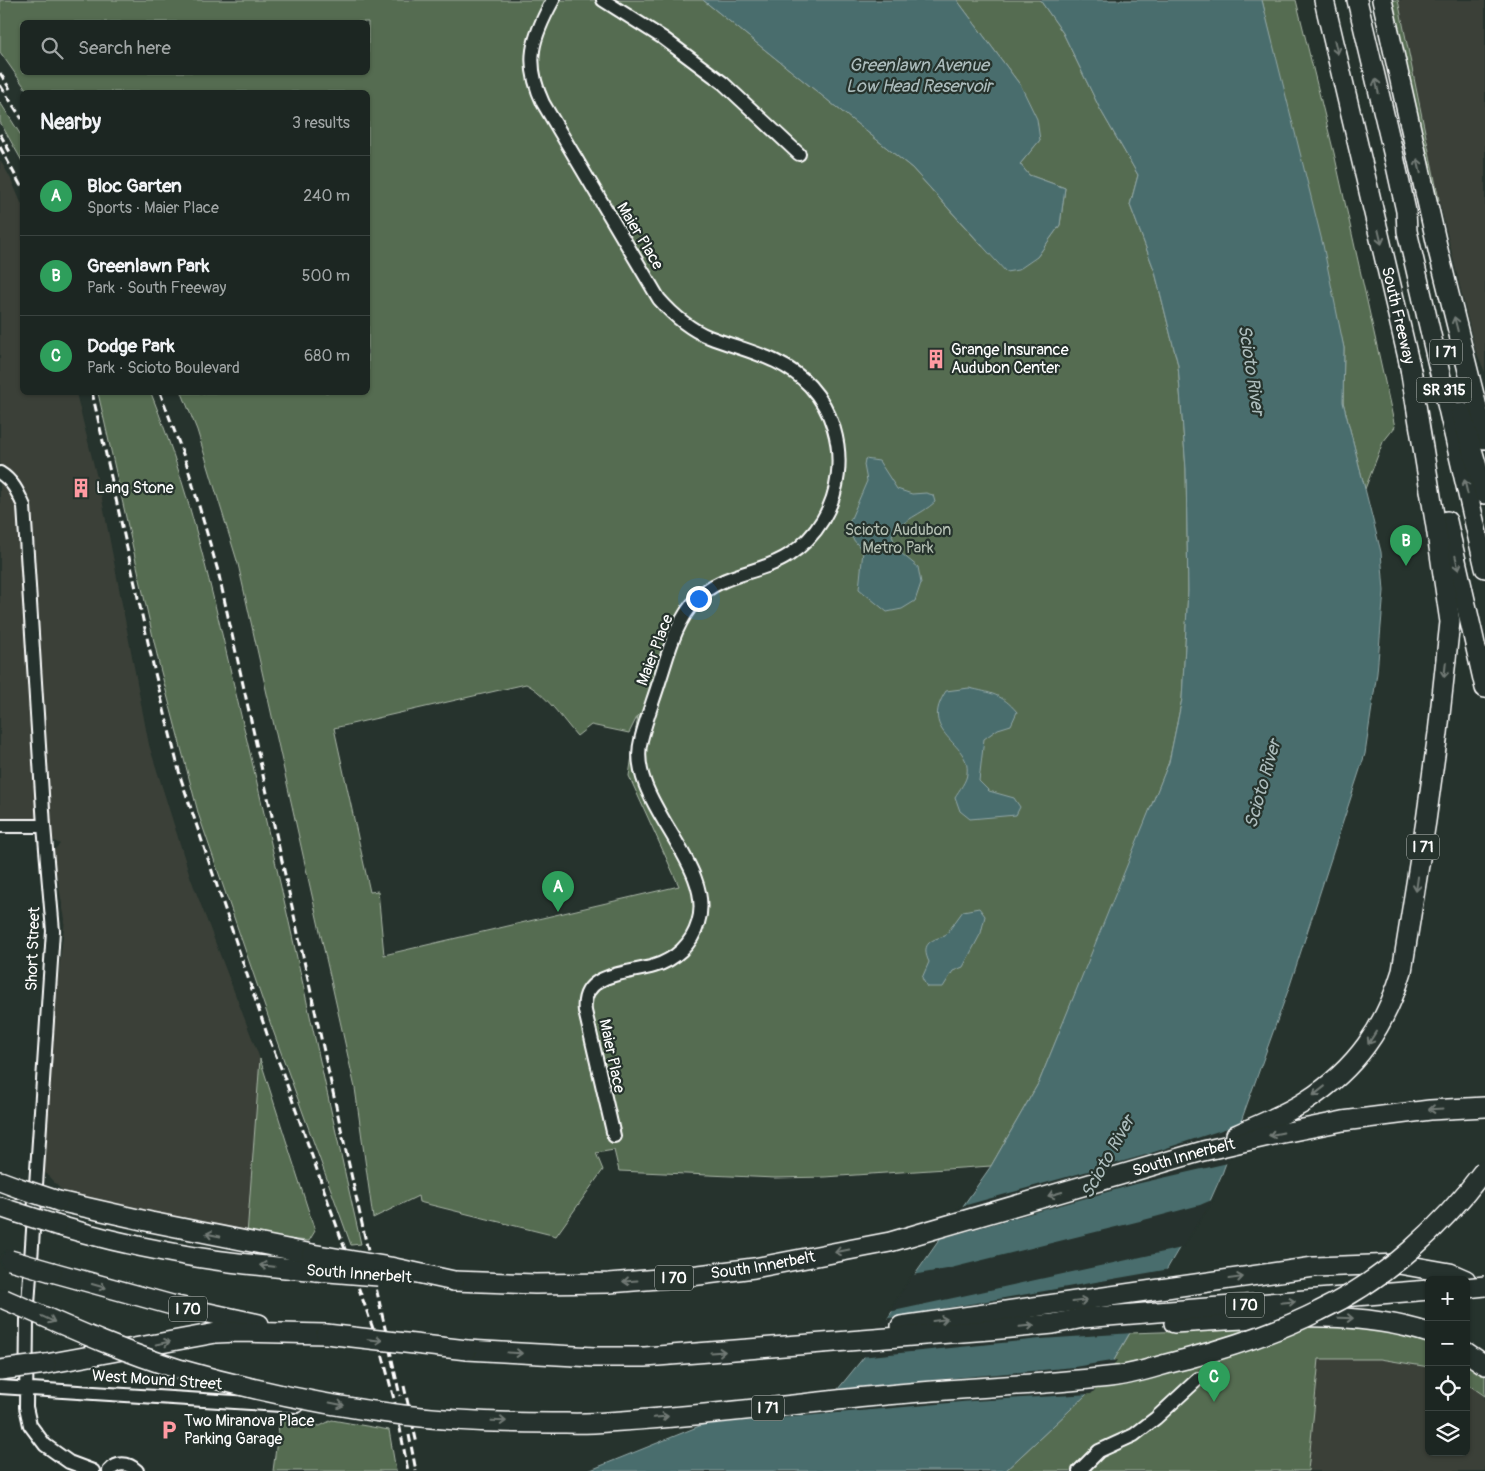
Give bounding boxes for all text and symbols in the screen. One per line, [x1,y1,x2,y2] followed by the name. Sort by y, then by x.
[20,20,370,75] search box
[38,34,66,62] icon: search
[78,36,171,60] text: Search here
[1332,39,1341,55] one-way arrow
[846,54,995,98] water label: Greenlawn Avenue Low Head Reservoir
[1372,79,1381,95] one-way arrow
[40,109,101,136] text: Nearby
[292,113,350,133] text: 3 results
[1414,158,1423,174] one-way arrow
[87,174,182,198] text: Bloc Garten
[51,186,61,206] text: A
[303,186,350,206] text: 240 m
[87,198,219,218] text: Sports · Maier Place
[612,199,668,273] street label: Maier Place
[1376,229,1385,245] one-way arrow
[87,254,209,278] text: Greenlawn Park
[1377,265,1419,366] street label: South Freeway
[51,266,61,286] text: B
[302,266,350,286] text: 500 m
[87,278,226,298] text: Park · South Freeway
[1451,316,1460,332] one-way arrow
[1233,323,1270,419] water label: Scioto River
[87,334,175,358] text: Dodge Park
[951,340,1069,378] place label: Grange Insurance Audubon Center
[1430,340,1462,364] road number: I 71
[51,346,61,366] text: C
[304,346,350,366] text: 680 m
[925,348,947,370] building icon: Grange Insurance Audubon Center
[87,358,240,378] text: Park · Scioto Boulevard
[1416,378,1472,402] road number: SR 315
[70,477,92,499] building icon: Lang Stone
[96,478,174,498] place label: Lang Stone
[1461,479,1470,495] one-way arrow
[845,520,951,558] park label: Scioto Audubon Metro Park
[1390,525,1422,566] pin: B
[1453,554,1462,570] one-way arrow
[686,586,712,612] your location
[632,611,678,689] street label: Maier Place
[1440,662,1450,678] one-way arrow
[1239,735,1287,831] water label: Scioto River
[1407,834,1439,860] road number: I 71
[542,871,574,912] pin: A
[1412,875,1422,891] one-way arrow
[22,906,44,992] street label: Short Street
[594,1017,630,1095] street label: Maier Place
[1367,1031,1377,1045] one-way arrow
[1313,1086,1326,1097] one-way arrow
[1429,1105,1445,1114] one-way arrow
[1076,1109,1141,1202] water label: Scioto River
[1268,1130,1284,1139] one-way arrow
[1130,1134,1237,1181] street label: South Innerbelt
[1047,1189,1063,1199] one-way arrow
[205,1230,221,1239] one-way arrow
[709,1246,817,1283] street label: South Innerbelt
[835,1247,851,1257] one-way arrow
[306,1260,413,1288] street label: South Innerbelt
[259,1261,275,1271] one-way arrow
[655,1266,693,1290] road number: I 70
[1228,1273,1244,1283] one-way arrow
[1425,1276,1470,1456] map controls
[1425,1276,1470,1321] button: +
[622,1277,638,1286] one-way arrow
[90,1281,106,1291] one-way arrow
[1226,1292,1264,1318] road number: I 70
[1072,1295,1088,1305] one-way arrow
[169,1296,207,1322] road number: I 70
[1280,1297,1296,1306] one-way arrow
[1338,1313,1354,1323] one-way arrow
[40,1314,55,1324] one-way arrow
[932,1314,948,1324] one-way arrow
[1425,1321,1470,1366] button: −
[1019,1322,1035,1331] one-way arrow
[367,1335,383,1345] one-way arrow
[154,1338,170,1347] one-way arrow
[710,1347,726,1357] one-way arrow
[507,1348,523,1357] one-way arrow
[1198,1361,1230,1402] pin: C
[91,1365,223,1395] street label: West Mound Street
[1425,1366,1470,1411] button: locate
[752,1396,784,1420] road number: I 71
[329,1400,345,1410] one-way arrow
[184,1411,315,1449] place label: Two Miranova Place Parking Garage
[1425,1411,1470,1456] button: layers
[653,1413,669,1422] one-way arrow
[490,1417,506,1426] one-way arrow
[158,1419,180,1441] parking icon: Two Miranova Place Parking Garage

